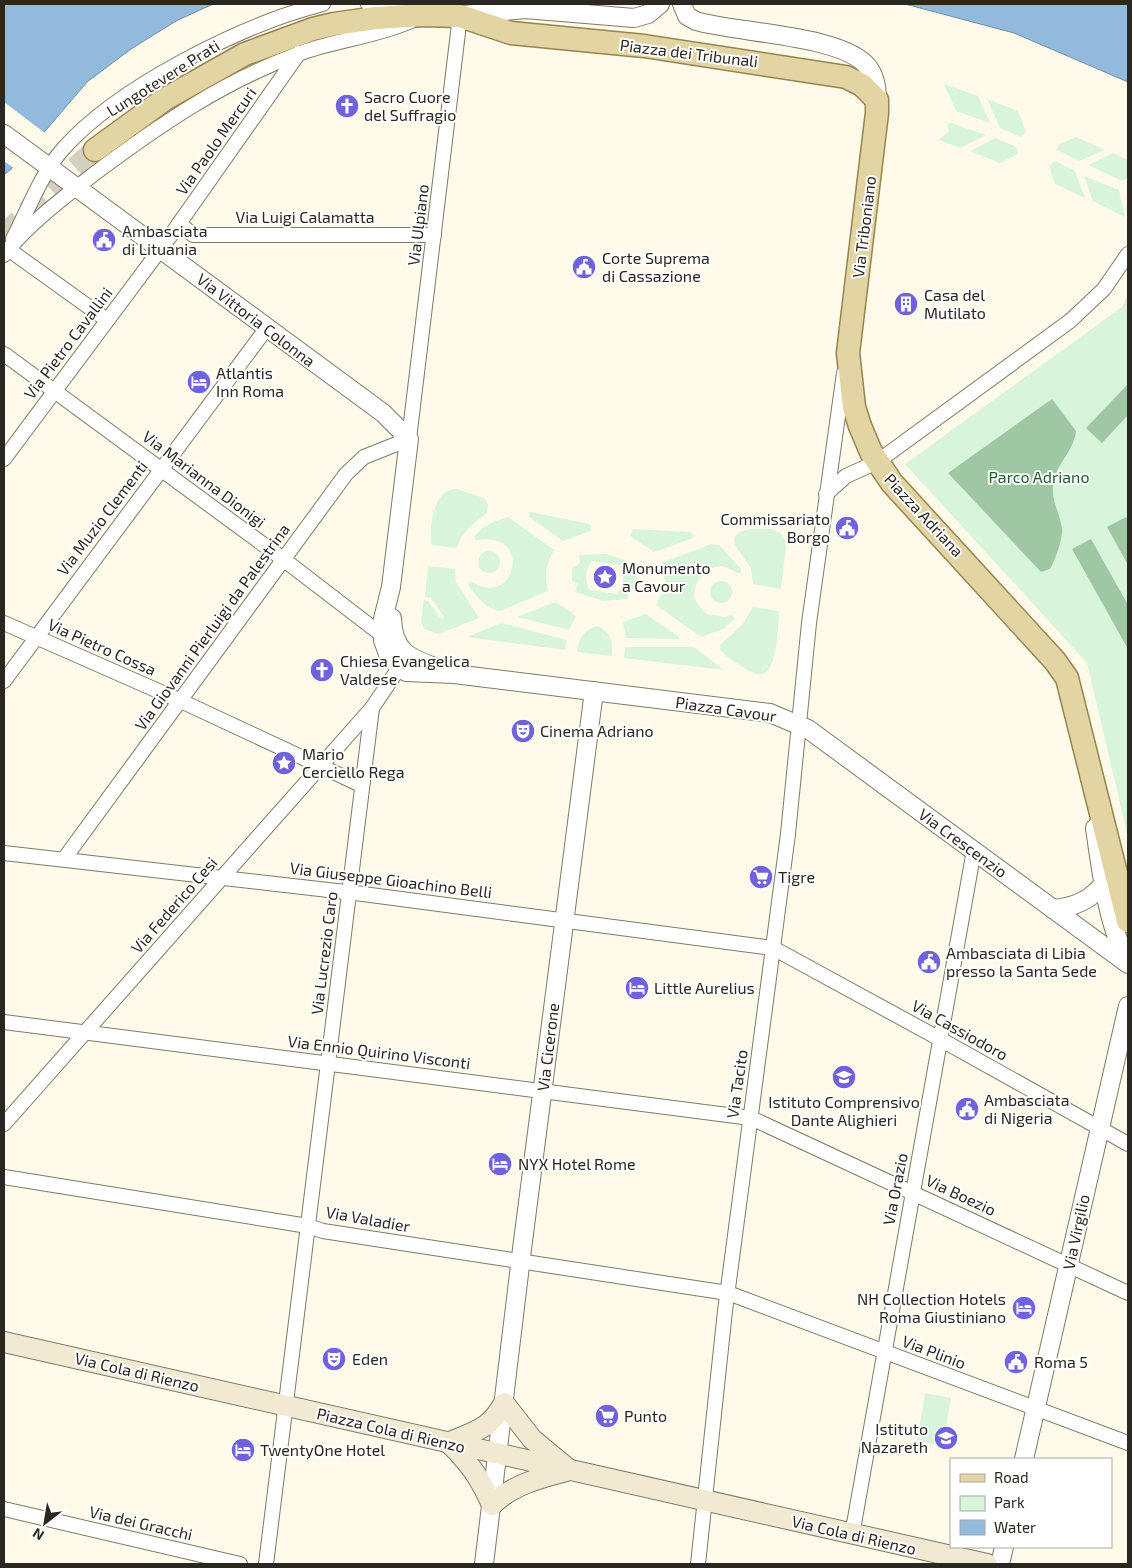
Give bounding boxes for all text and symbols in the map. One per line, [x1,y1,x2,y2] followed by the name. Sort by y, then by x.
[103,35,223,120] street label: Lungotevere Prati
[619,35,759,70] street label: Piazza dei Tribunali
[171,83,260,198] street label: Via Paolo Mercuri
[364,87,456,124] place label: Sacro Cuore del Suffragio
[334,93,360,119] church icon: Sacro Cuore del Suffragio
[848,175,879,279] street label: Via Triboniano
[403,183,432,267] street label: Via Ulpiano
[235,207,375,226] street label: Via Luigi Calamatta
[122,221,207,258] place label: Ambasciata di Lituania
[91,227,117,253] public building icon: Ambasciata di Lituania
[602,248,710,285] place label: Corte Suprema di Cassazione
[571,254,597,280] public building icon: Corte Suprema di Cassazione
[194,269,319,370] street label: Via Vittoria Colonna
[19,283,116,402] street label: Via Pietro Cavallini
[924,285,986,322] place label: Casa del Mutilato
[893,291,919,317] building icon: Casa del Mutilato
[216,363,284,400] place label: Atlantis Inn Roma
[186,369,212,395] hotel icon: Atlantis Inn Roma
[139,426,269,531] street label: Via Marianna Dionigi
[52,457,151,579] street label: Via Muzio Clementi
[988,467,1090,486] park label: Parco Adriano
[881,469,968,560] street label: Piazza Adriana
[720,509,830,546] place label: Commissariato Borgo
[834,515,860,541] public building icon: Commissariato Borgo
[130,520,293,734] street label: Via Giovanni Pierluigi da Palestrina
[622,558,711,595] place label: Monumento a Cavour
[592,564,618,590] place icon: Monumento a Cavour
[45,614,159,679] street label: Via Pietro Cossa
[340,651,470,688] place label: Chiesa Evangelica Valdese
[309,657,335,683] church icon: Chiesa Evangelica Valdese
[674,692,778,725] street label: Piazza Cavour
[510,718,536,744] theatre icon: Cinema Adriano
[540,721,654,740] place label: Cinema Adriano
[302,744,405,781] place label: Mario Cerciello Rega
[271,750,297,776] place icon: Mario Cerciello Rega
[915,804,1011,881] street label: Via Crescenzio
[127,853,221,957] street label: Via Federico Cesi
[289,858,493,901] street label: Via Giuseppe Gioachino Belli
[748,864,774,890] supermarket icon: Tigre
[778,867,815,886] place label: Tigre
[307,890,340,1016] street label: Via Lucrezio Caro
[946,943,1097,980] place label: Ambasciata di Libia presso la Santa Sede
[916,949,942,975] public building icon: Ambasciata di Libia presso la Santa Sede
[624,975,650,1001] hotel icon: Little Aurelius
[654,978,755,997] place label: Little Aurelius
[909,995,1012,1064] street label: Via Cassiodoro
[533,1002,562,1092] street label: Via Cicerone
[286,1031,472,1073] street label: Via Ennio Quirino Visconti
[722,1048,751,1120] street label: Via Tacito
[831,1064,857,1090] school or university icon: Istituto Comprensivo Dante Alighieri
[984,1090,1069,1127] place label: Ambasciata di Nigeria
[768,1092,920,1129] place label: Istituto Comprensivo Dante Alighieri
[954,1096,980,1122] public building icon: Ambasciata di Nigeria
[487,1151,513,1177] hotel icon: NYX Hotel Rome
[878,1151,911,1227] street label: Via Orazio
[518,1154,636,1173] place label: NYX Hotel Rome
[923,1170,999,1219] street label: Via Boezio
[1058,1193,1093,1271] street label: Via Virgilio
[324,1202,412,1235] street label: Via Valadier
[857,1289,1006,1326] place label: NH Collection Hotels Roma Giustiniano
[1011,1295,1037,1321] hotel icon: NH Collection Hotels Roma Giustiniano
[900,1331,969,1372] street label: Via Plinio
[321,1346,347,1372] theatre icon: Eden
[73,1348,201,1395] street label: Via Cola di Rienzo
[352,1349,388,1368] place label: Eden
[1003,1349,1029,1375] public building icon: Roma 5
[1034,1352,1088,1371] place label: Roma 5
[315,1403,467,1456] street label: Piazza Cola di Rienzo
[594,1403,620,1429] supermarket icon: Punto
[624,1406,667,1425] place label: Punto
[861,1419,928,1456] place label: Istituto Nazareth
[933,1425,959,1451] school or university icon: Istituto Nazareth
[230,1437,256,1463] hotel icon: TwentyOne Hotel
[260,1440,385,1459] place label: TwentyOne Hotel
[950,1458,1112,1548] legend
[994,1468,1029,1486] text: Road
[994,1493,1025,1511] text: Park
[20,1498,70,1548] north arrow
[88,1501,195,1544] street label: Via dei Gracchi
[790,1511,918,1558] street label: Via Cola di Rienzo
[994,1518,1036,1536] text: Water
[29,1525,47,1544] text: N

